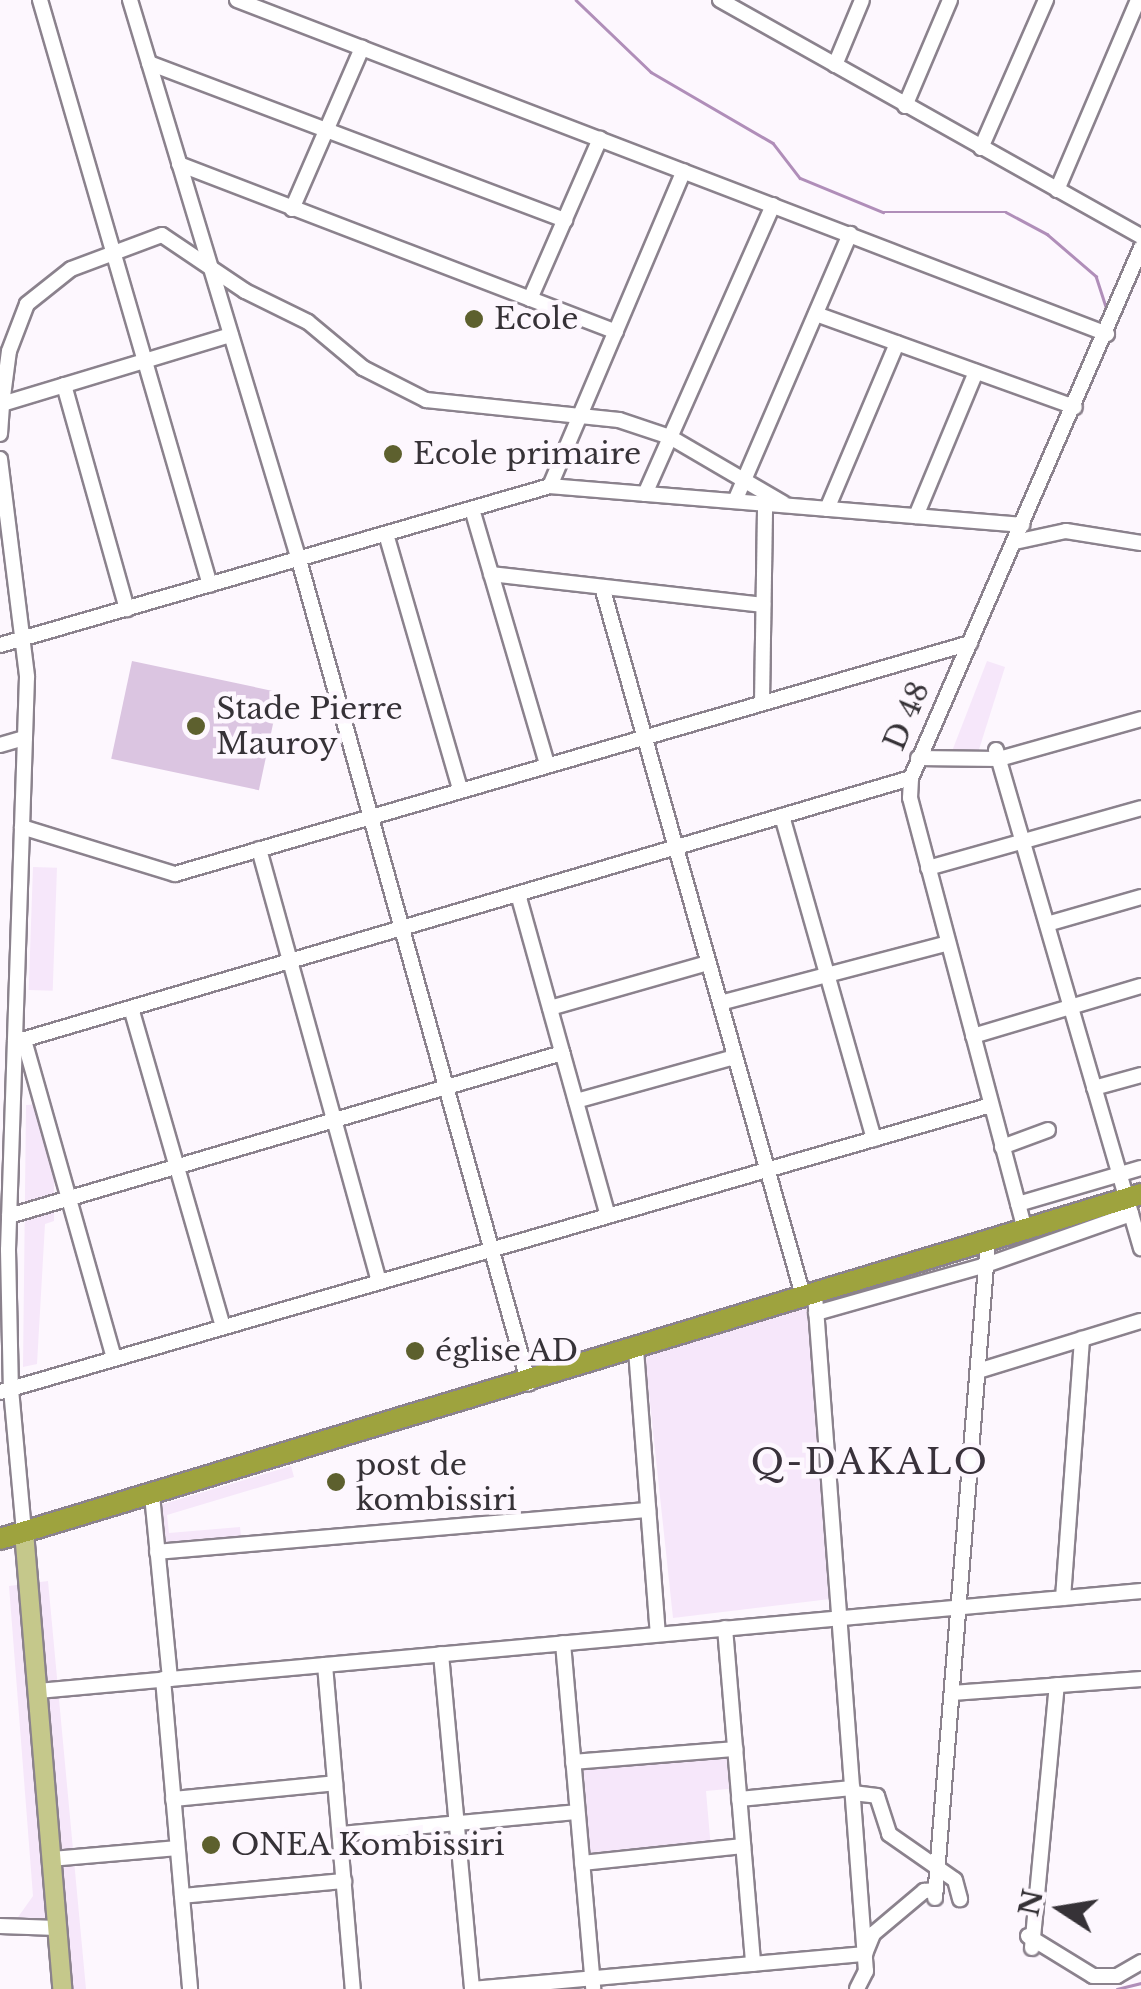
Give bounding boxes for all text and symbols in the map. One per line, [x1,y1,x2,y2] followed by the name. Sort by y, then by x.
[494,301,578,337] place label: Ecole
[463,308,485,330] marker: Ecole
[413,436,641,472] place label: Ecole primaire
[382,443,404,465] marker: Ecole primaire
[877,676,937,756] street label: D 48
[216,691,403,762] place label: Stade Pierre Mauroy
[185,715,207,737] marker: Stade Pierre Mauroy
[435,1333,579,1369] place label: église AD
[404,1340,426,1362] marker: église AD
[751,1441,989,1483] district label: Q-DAKALO
[356,1447,517,1518] place label: post de kombissiri
[325,1471,347,1493] marker: post de kombissiri
[231,1827,506,1863] place label: ONEA Kombissiri
[200,1834,222,1856] marker: ONEA Kombissiri
[1011,1859,1111,1959] north arrow
[1011,1886,1051,1919] text: N

